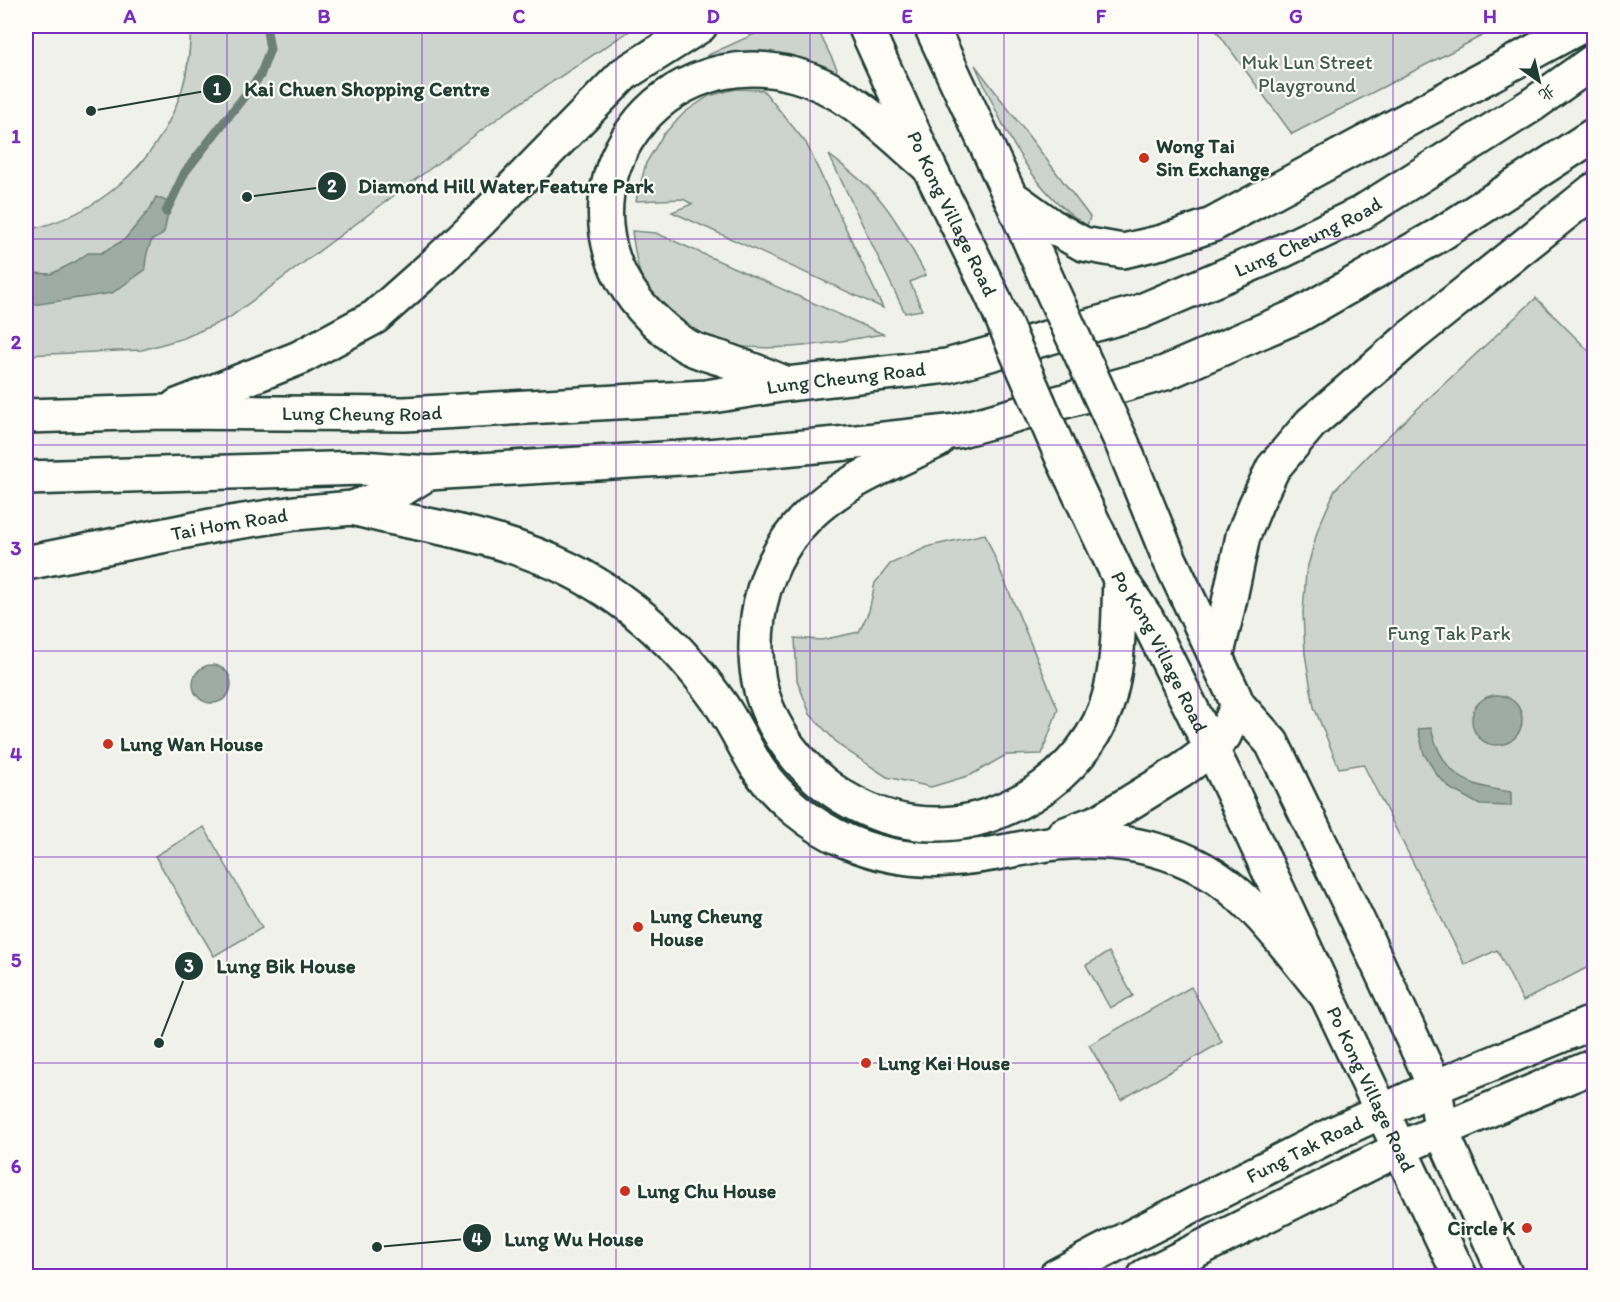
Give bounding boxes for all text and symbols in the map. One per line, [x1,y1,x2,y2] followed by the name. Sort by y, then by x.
[123,4,137,28] text: A
[318,4,331,28] text: B
[513,4,526,28] text: C
[706,4,720,28] text: D
[901,4,913,28] text: E
[1096,4,1107,28] text: F
[1289,4,1303,28] text: G
[1483,4,1497,28] text: H
[1241,50,1373,97] park label: Muk Lun Street Playground
[1509,51,1569,111] north arrow
[202,69,502,108] callout: Kai Chuen Shopping Centre
[244,76,490,102] text: Kai Chuen Shopping Centre
[213,78,222,100] text: 1
[1535,81,1559,105] text: 北
[11,124,21,148] text: 1
[902,127,1003,300] street label: Po Kong Village Road
[1156,134,1270,182] place label: Wong Tai Sin Exchange
[1137,151,1151,165] marker: Wong Tai Sin Exchange
[317,166,665,205] callout: Diamond Hill Water Feature Park
[358,173,654,198] text: Diamond Hill Water Feature Park
[327,175,337,197] text: 2
[1231,191,1386,282] street label: Lung Cheung Road
[11,330,22,354] text: 2
[765,356,927,399] street label: Lung Cheung Road
[282,400,443,426] street label: Lung Cheung Road
[169,502,289,546] street label: Tai Hom Road
[11,536,22,560] text: 3
[1106,567,1214,737] street label: Po Kong Village Road
[1387,621,1511,645] park label: Fung Tak Park
[120,732,264,757] place label: Lung Wan House
[101,737,115,751] marker: Lung Wan House
[10,742,22,766] text: 4
[650,904,763,951] place label: Lung Cheung House
[631,920,645,934] marker: Lung Cheung House
[174,946,368,985] callout: Lung Bik House
[11,948,22,972] text: 5
[216,953,356,979] text: Lung Bik House
[184,955,194,977] text: 3
[1322,1002,1421,1176] street label: Po Kong Village Road
[878,1051,1010,1076] place label: Lung Kei House
[859,1056,873,1070] marker: Lung Kei House
[1242,1110,1366,1188] street label: Fung Tak Road
[11,1154,22,1178] text: 6
[637,1179,777,1204] place label: Lung Chu House
[618,1184,632,1198] marker: Lung Chu House
[1448,1216,1516,1240] place label: Circle K
[462,1219,656,1258] callout: Lung Wu House
[1520,1221,1534,1235] marker: Circle K
[504,1226,644,1252] text: Lung Wu House
[472,1228,483,1250] text: 4

